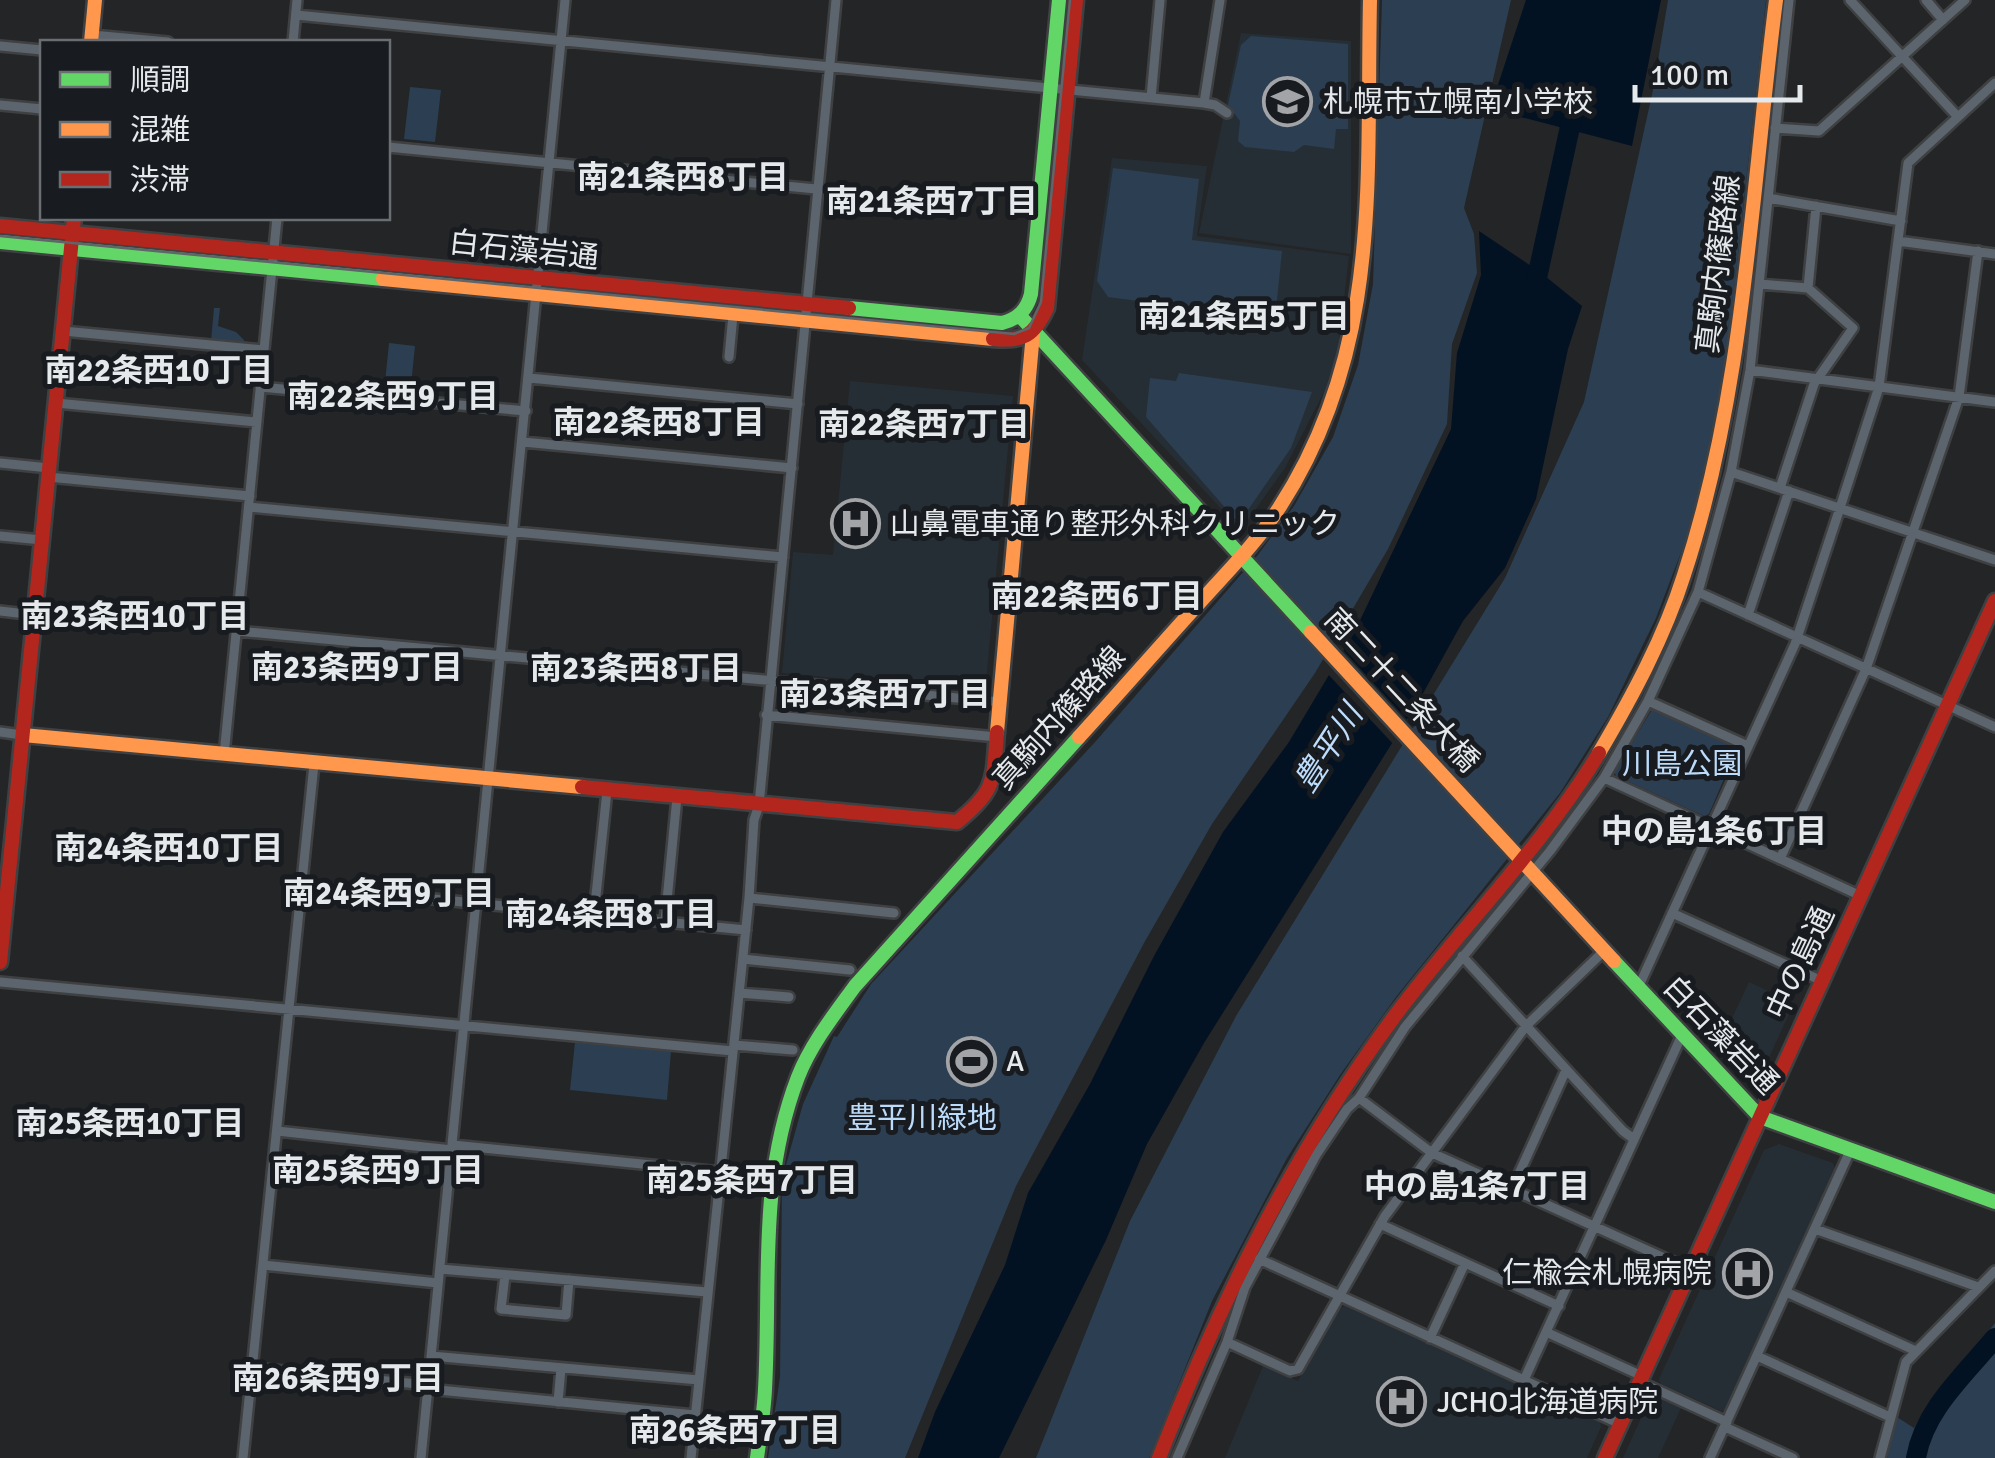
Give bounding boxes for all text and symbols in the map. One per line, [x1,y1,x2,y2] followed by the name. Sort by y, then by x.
[40,40,390,220] legend
[1635,40,1800,102] scale bar
[1650,57,1729,94] text: 100 m
[130,62,190,99] text: 順調
[1262,76,1314,128] school or university icon: 札幌市立幌南小学校
[1323,84,1593,121] place label: 札幌市立幌南小学校
[130,112,190,149] text: 混雑
[577,158,789,197] district label: 南21条西8丁目
[130,162,190,199] text: 渋滞
[1689,172,1748,356] street label: 真駒内篠路線
[826,182,1038,221] district label: 南21条西7丁目
[447,224,600,277] street label: 白石藻岩通
[1138,297,1350,336] district label: 南21条西5丁目
[44,351,274,390] district label: 南22条西10丁目
[287,377,499,416] district label: 南22条西9丁目
[553,403,765,442] district label: 南22条西8丁目
[818,405,1030,444] district label: 南22条西7丁目
[829,498,881,550] hospital icon: 山鼻電車通り整形外科クリニック
[890,506,1340,543] place label: 山鼻電車通り整形外科クリニック
[991,577,1203,616] district label: 南22条西6丁目
[20,597,250,636] district label: 南23条西10丁目
[1316,601,1487,780] street label: 南二十二条大橋
[985,639,1133,798] street label: 真駒内篠路線
[251,648,463,687] district label: 南23条西9丁目
[530,649,742,688] district label: 南23条西8丁目
[779,675,991,714] district label: 南23条西7丁目
[1286,695,1373,799] water label: 豊平川
[1622,746,1742,783] park label: 川島公園
[1601,812,1827,851] district label: 中の島1条6丁目
[54,829,284,868] district label: 南24条西10丁目
[283,874,495,913] district label: 南24条西9丁目
[505,895,717,934] district label: 南24条西8丁目
[1758,901,1843,1025] street label: 中の島通
[1655,969,1786,1102] street label: 白石藻岩通
[945,1035,997,1087] sports icon: A
[1006,1043,1024,1080] place label: A
[847,1100,997,1137] park label: 豊平川緑地
[15,1104,245,1143] district label: 南25条西10丁目
[272,1151,484,1190] district label: 南25条西9丁目
[646,1161,858,1200] district label: 南25条西7丁目
[1364,1167,1590,1206] district label: 中の島1条7丁目
[1721,1247,1773,1299] hospital icon: 仁楡会札幌病院
[1502,1255,1712,1292] place label: 仁楡会札幌病院
[232,1359,444,1398] district label: 南26条西9丁目
[1376,1376,1428,1428] hospital icon: JCHO北海道病院
[1437,1384,1658,1421] place label: JCHO北海道病院
[629,1411,841,1450] district label: 南26条西7丁目

